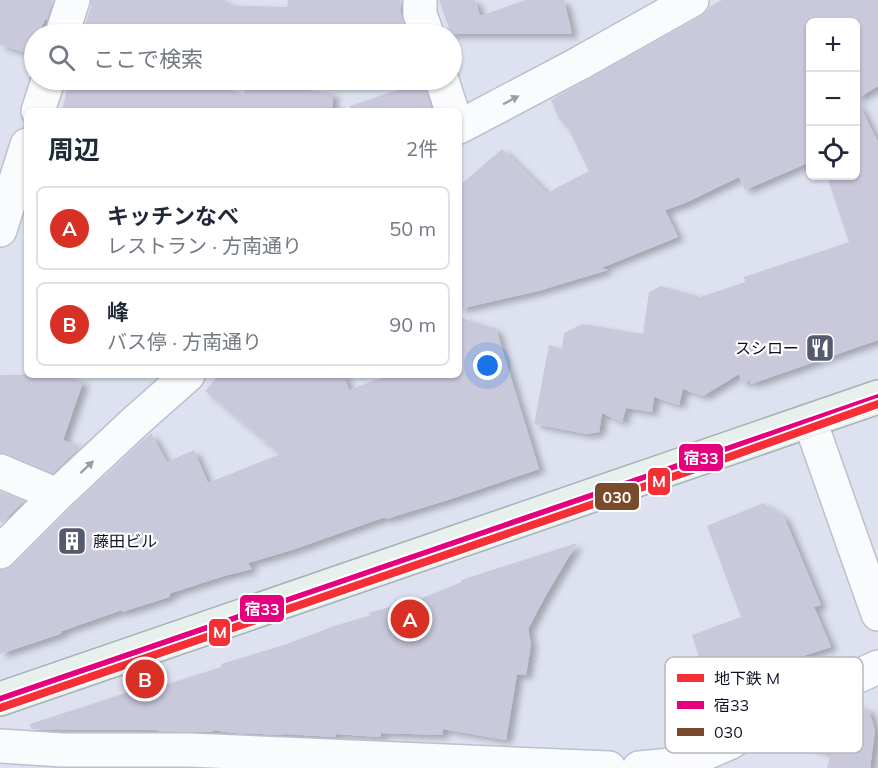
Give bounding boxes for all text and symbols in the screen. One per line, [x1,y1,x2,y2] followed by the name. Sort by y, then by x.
[806,18,860,180] map controls
[806,18,860,72] button: +
[24,24,462,90] search box
[45,41,78,74] icon: search
[93,45,203,73] text: ここで検索
[806,72,860,126] button: −
[502,95,519,105] one-way arrow
[806,126,860,180] button: locate
[48,133,100,166] text: 周辺
[406,136,438,161] text: 2件
[107,202,239,230] text: キッチンなべ
[62,216,77,241] text: A
[389,216,436,241] text: 50 m
[107,233,302,258] text: レストラン · 方南通り
[107,298,129,326] text: 峰
[63,312,76,337] text: B
[389,312,436,337] text: 90 m
[107,329,262,354] text: バス停 · 方南通り
[804,332,836,364] restaurant icon: スシロー
[735,338,799,358] place label: スシロー
[473,351,502,380] your location
[678,443,724,472] line badge: 宿33
[683,448,719,468] text: 宿33
[79,460,94,474] one-way arrow
[647,467,671,496] line badge: M
[652,471,666,491] text: M
[594,482,640,511] line badge: 030
[603,487,631,507] text: 030
[56,525,88,557] building icon: 藤田ビル
[93,531,157,551] place label: 藤田ビル
[239,594,285,623] line badge: 宿33
[390,596,430,642] pin: A
[244,599,280,619] text: 宿33
[208,618,231,647] line badge: M
[213,622,227,642] text: M
[126,656,164,702] pin: B
[665,657,863,753] legend
[714,668,780,688] text: 地下鉄 M
[714,695,749,715] text: 宿33
[714,722,743,742] text: 030

